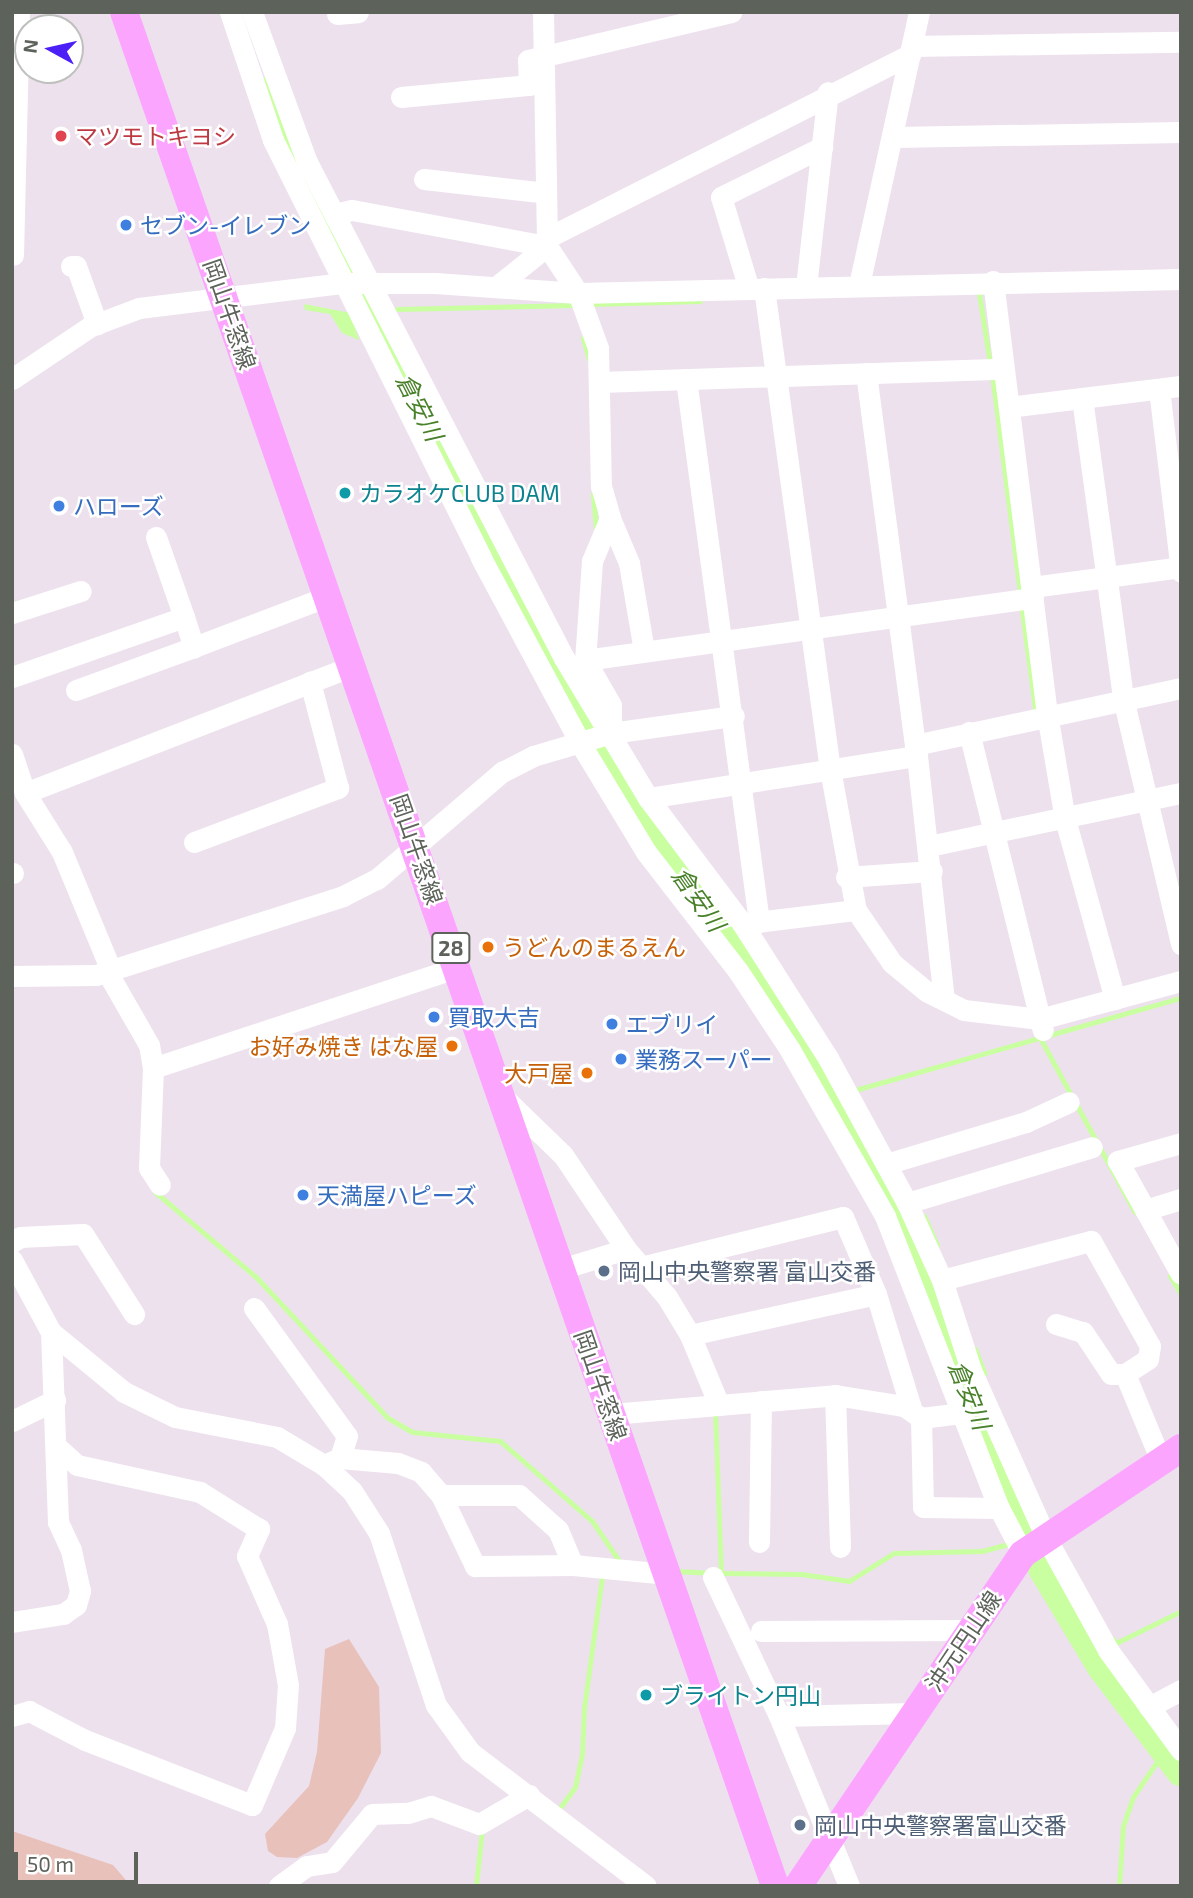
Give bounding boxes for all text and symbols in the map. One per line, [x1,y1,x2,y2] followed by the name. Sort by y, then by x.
[14,14,84,84] north arrow
[17,38,42,55] text: N
[75,122,236,150] place label: マツモトキヨシ
[53,128,69,144] marker: マツモトキヨシ
[140,211,311,239] place label: セブン-イレブン
[118,217,134,233] marker: セブン-イレブン
[198,255,262,373] street label: 岡山牛窓線
[391,368,449,446] water label: 倉安川
[359,479,560,507] place label: カラオケCLUB DAM
[337,485,353,501] marker: カラオケCLUB DAM
[73,492,165,520] place label: ハローズ
[51,498,67,514] marker: ハローズ
[385,790,449,908] street label: 岡山牛窓線
[667,861,731,937] water label: 倉安川
[430,930,472,965] road number: 28
[502,933,686,961] place label: うどんのまるえん
[480,939,496,955] marker: うどんのまるえん
[448,1003,540,1031] place label: 買取大吉
[426,1009,442,1025] marker: 買取大吉
[626,1010,718,1038] place label: エブリイ
[604,1016,620,1032] marker: エブリイ
[249,1032,438,1060] place label: お好み焼き はな屋
[444,1038,460,1054] marker: お好み焼き はな屋
[635,1045,773,1073] place label: 業務スーパー
[613,1051,629,1067] marker: 業務スーパー
[504,1059,573,1087] place label: 大戸屋
[579,1065,595,1081] marker: 大戸屋
[317,1181,478,1209] place label: 天満屋ハピーズ
[295,1187,311,1203] marker: 天満屋ハピーズ
[618,1257,876,1285] place label: 岡山中央警察署 富山交番
[596,1263,612,1279] marker: 岡山中央警察署 富山交番
[569,1326,633,1444] street label: 岡山牛窓線
[943,1356,997,1434] water label: 倉安川
[919,1586,1007,1696] street label: 沖元円山線
[660,1681,821,1709] place label: ブライトン円山
[638,1687,654,1703] marker: ブライトン円山
[814,1811,1067,1839] place label: 岡山中央警察署富山交番
[792,1817,808,1833] marker: 岡山中央警察署富山交番
[18,1839,142,1883] scale bar
[27,1851,74,1876] text: 50 m

